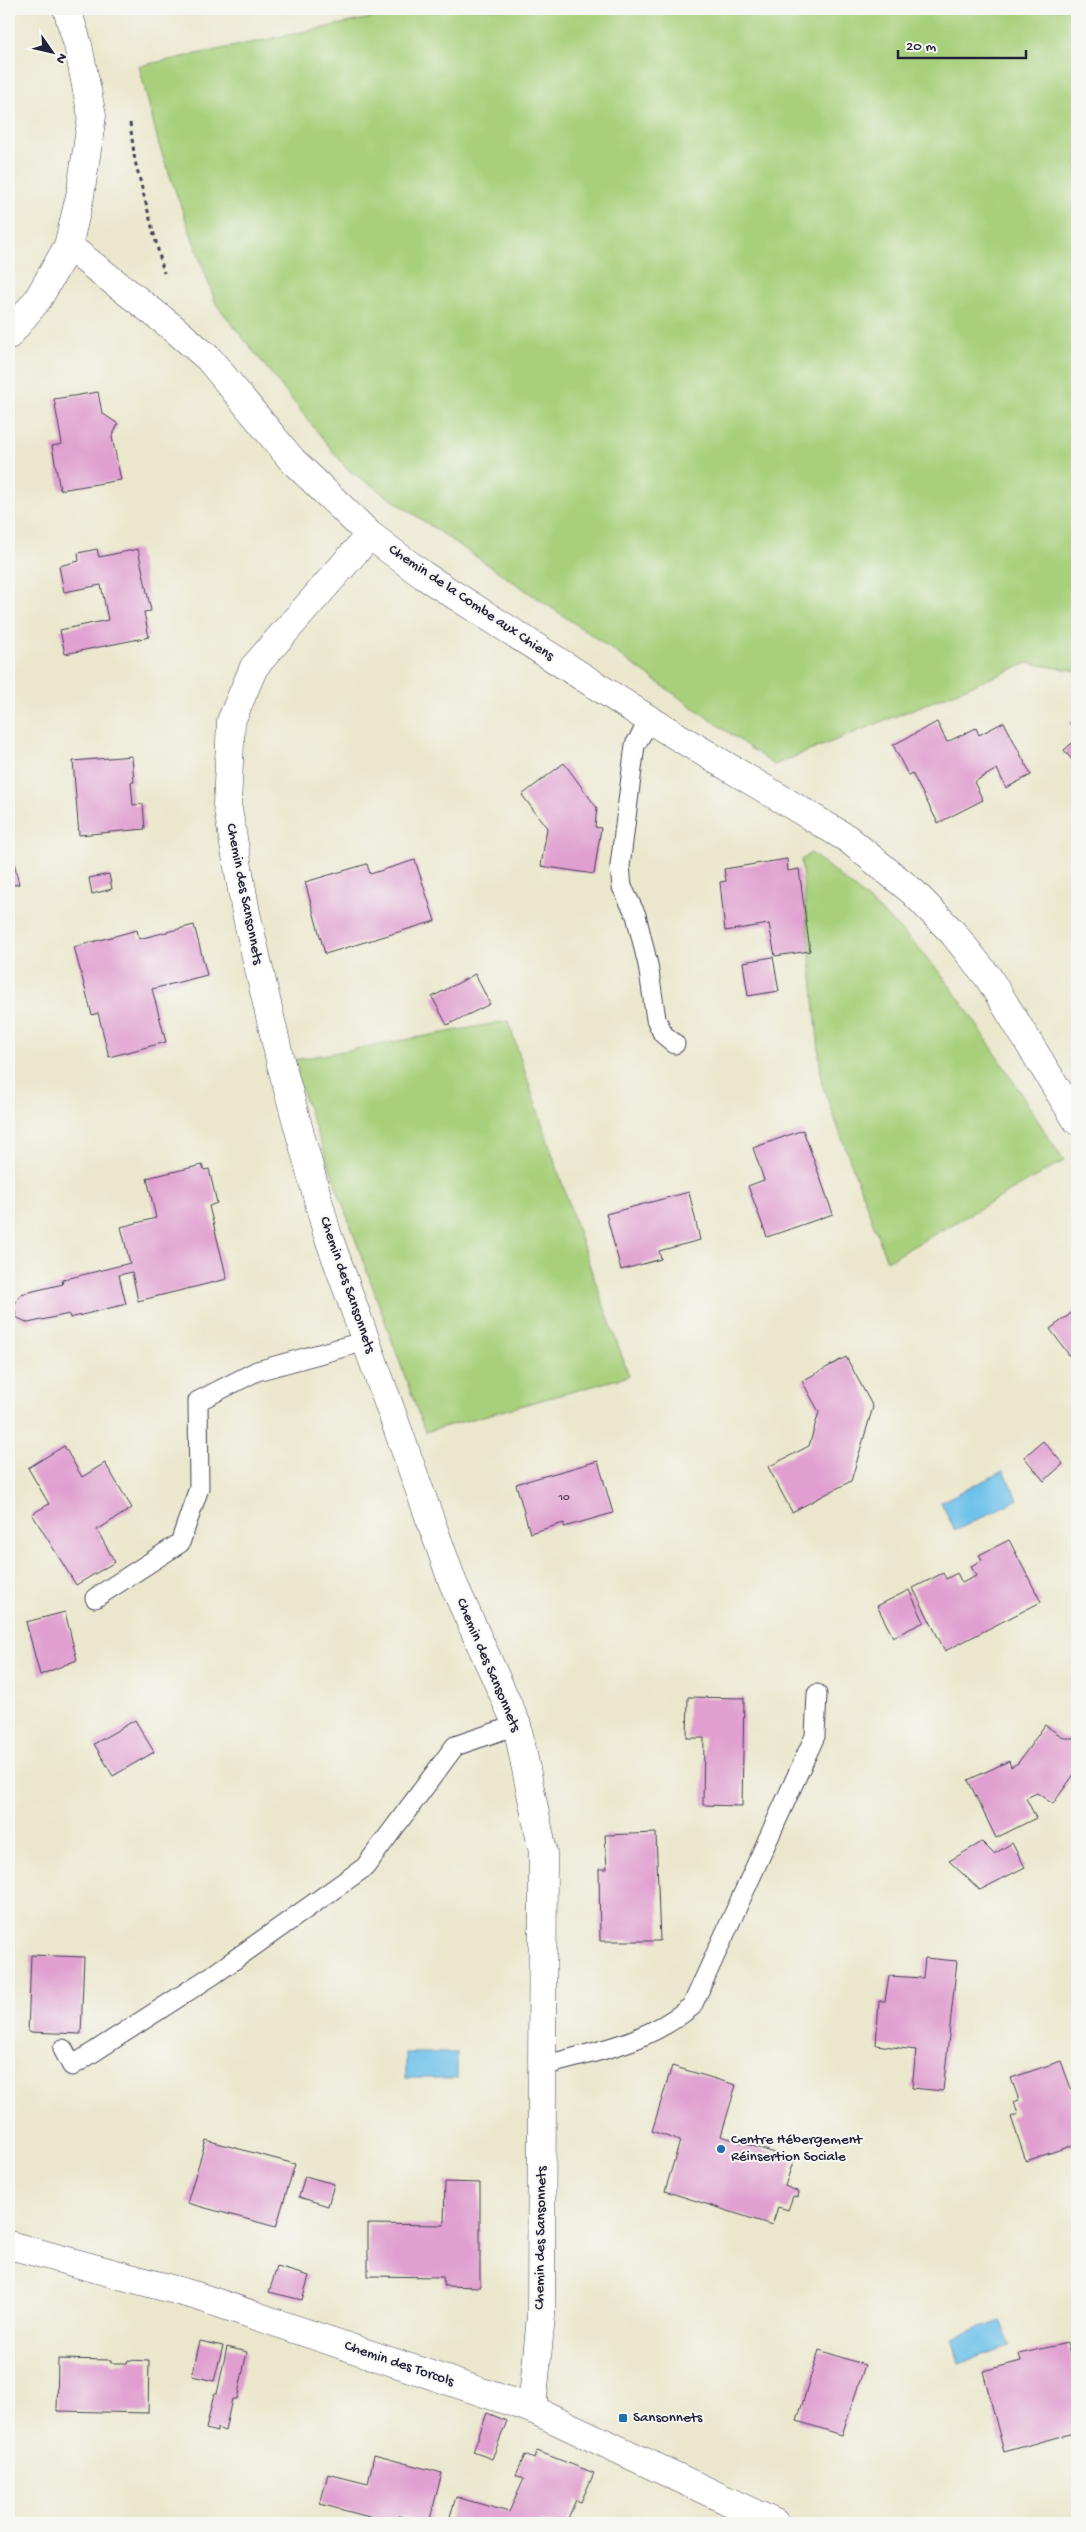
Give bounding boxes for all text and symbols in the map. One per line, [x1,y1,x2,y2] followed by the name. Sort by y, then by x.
[28,28,78,78] north arrow
[898,28,1026,60] scale bar
[906,38,936,56] text: 20 m
[51,49,70,66] text: N
[385,541,558,666] street label: Chemin de la Combe aux Chiens
[221,822,267,967] street label: Chemin des Sansonnets
[315,1214,379,1356] street label: Chemin des Sansonnets
[557,1491,570,1505] house number: 10
[452,1595,524,1735] street label: Chemin des Sansonnets
[731,2131,864,2166] place label: Centre Hébergement Réinsertion Sociale
[715,2143,727,2155] marker: Centre Hébergement Réinsertion Sociale
[531,2166,551,2310] street label: Chemin des Sansonnets
[342,2337,457,2391] street label: Chemin des Torcols
[633,2409,703,2427] place label: Sansonnets
[617,2412,629,2424] marker: Sansonnets

